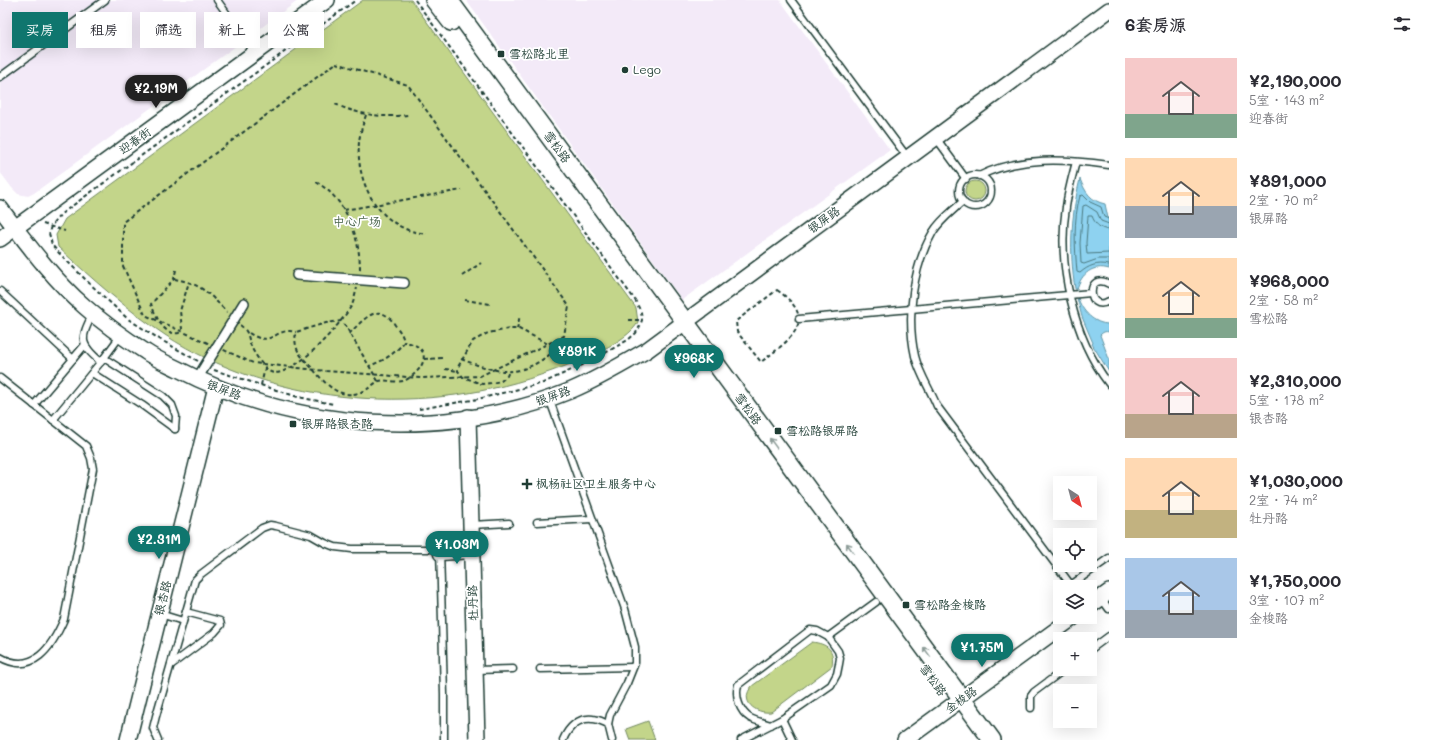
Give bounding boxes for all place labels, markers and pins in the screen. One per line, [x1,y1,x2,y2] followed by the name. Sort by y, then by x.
[509,45,569,61] place label: 雪松路北里
[496,49,506,59] marker: 雪松路北里
[633,61,661,77] place label: Lego
[620,65,630,75] marker: Lego
[123,75,189,109] pin: ¥2.19M
[549,338,605,372] pin: ¥891K
[666,345,722,379] pin: ¥968K
[301,415,373,431] place label: 银屏路银杏路
[288,419,298,429] marker: 银屏路银杏路
[786,422,858,438] place label: 雪松路银屏路
[773,426,783,436] marker: 雪松路银屏路
[536,475,656,491] place label: 枫杨社区卫生服务中心
[521,478,533,490] marker: 枫杨社区卫生服务中心
[126,526,192,560] pin: ¥2.31M
[424,531,490,565] pin: ¥1.03M
[914,596,986,612] place label: 雪松路金梭路
[901,600,911,610] marker: 雪松路金梭路
[949,634,1015,668] pin: ¥1.75M

